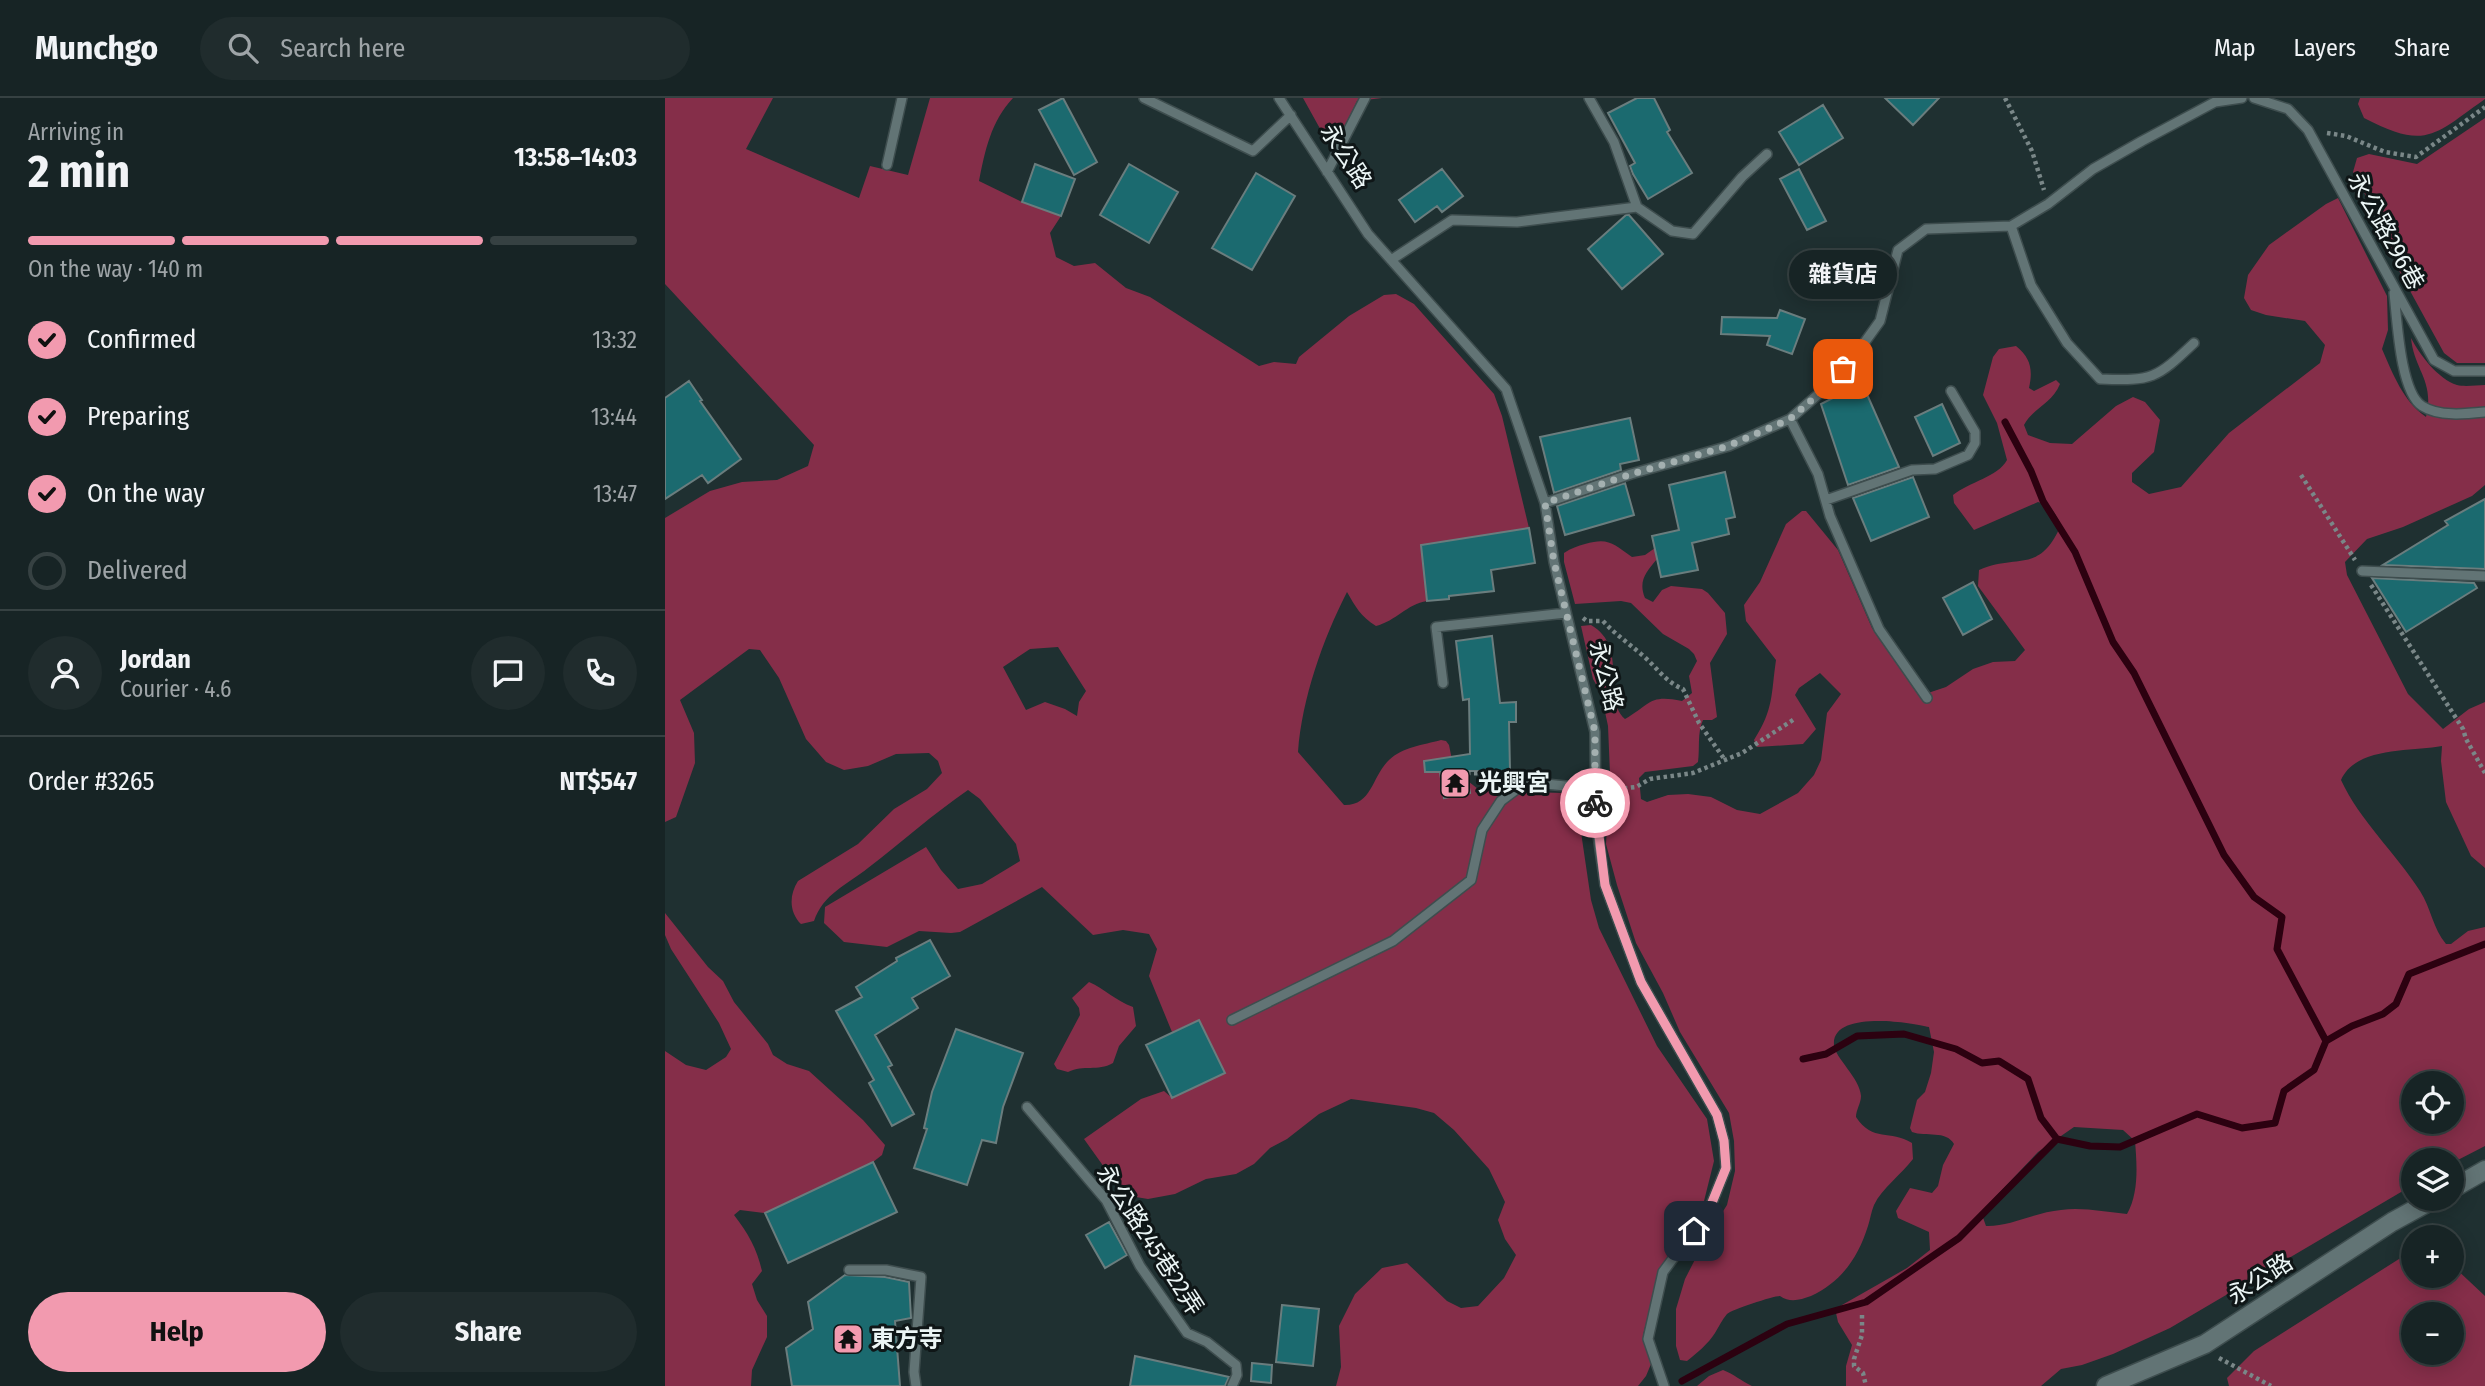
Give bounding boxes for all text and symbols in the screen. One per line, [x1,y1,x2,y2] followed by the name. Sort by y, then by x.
[200,17,690,80] search box
[35,28,158,68] text: Munchgo
[224,29,262,67] icon: search
[280,33,405,64] text: Search here
[2214,34,2256,62] text: Map
[2294,34,2356,62] text: Layers
[2394,34,2450,62] text: Share
[28,118,124,146] text: Arriving in
[1315,118,1377,194] street label: 永公路
[514,142,637,173] text: 13:58–14:03
[28,144,130,199] text: 2 min
[2342,167,2430,295] street label: 永公路296巷
[1789,250,1897,299] callout: 雜貨店
[28,255,203,283] text: On the way · 140 m
[1809,260,1878,288] text: 雜貨店
[28,321,66,359] icon: check
[87,324,197,355] text: Confirmed
[592,326,637,354] text: 13:32
[1813,339,1873,399] pin
[1824,350,1862,388] icon: bag
[28,398,66,436] icon: check
[87,401,189,432] text: Preparing
[591,403,637,431] text: 13:44
[28,475,66,513] icon: check
[87,478,205,509] text: On the way
[593,480,637,508] text: 13:47
[87,555,188,586] text: Delivered
[28,636,102,710] button: person
[471,636,545,710] button: chat
[563,636,637,710] button: phone
[1584,638,1628,714] street label: 永公路
[120,644,191,675] text: Jordan
[120,675,231,703] text: Courier · 4.6
[28,766,154,797] text: Order #3265
[560,766,637,797] text: NT$547
[1438,766,1472,800] temple icon: 光興宮
[1560,768,1630,838] courier
[1478,769,1550,797] place label: 光興宮
[1576,784,1614,822] icon: bike
[2401,1071,2464,1365] map controls
[2401,1071,2464,1134] button: locate
[2401,1148,2464,1211] button: layers
[1091,1160,1209,1320] street label: 永公路245巷22弄
[1664,1201,1724,1261] pin
[1675,1212,1713,1250] icon: home
[2401,1225,2464,1288] button: +
[2222,1248,2298,1310] street label: 永公路
[28,1292,326,1372] button: Help
[340,1292,637,1372] button: Share
[2401,1302,2464,1365] button: −
[831,1322,865,1356] temple icon: 東方寺
[871,1325,943,1353] place label: 東方寺

